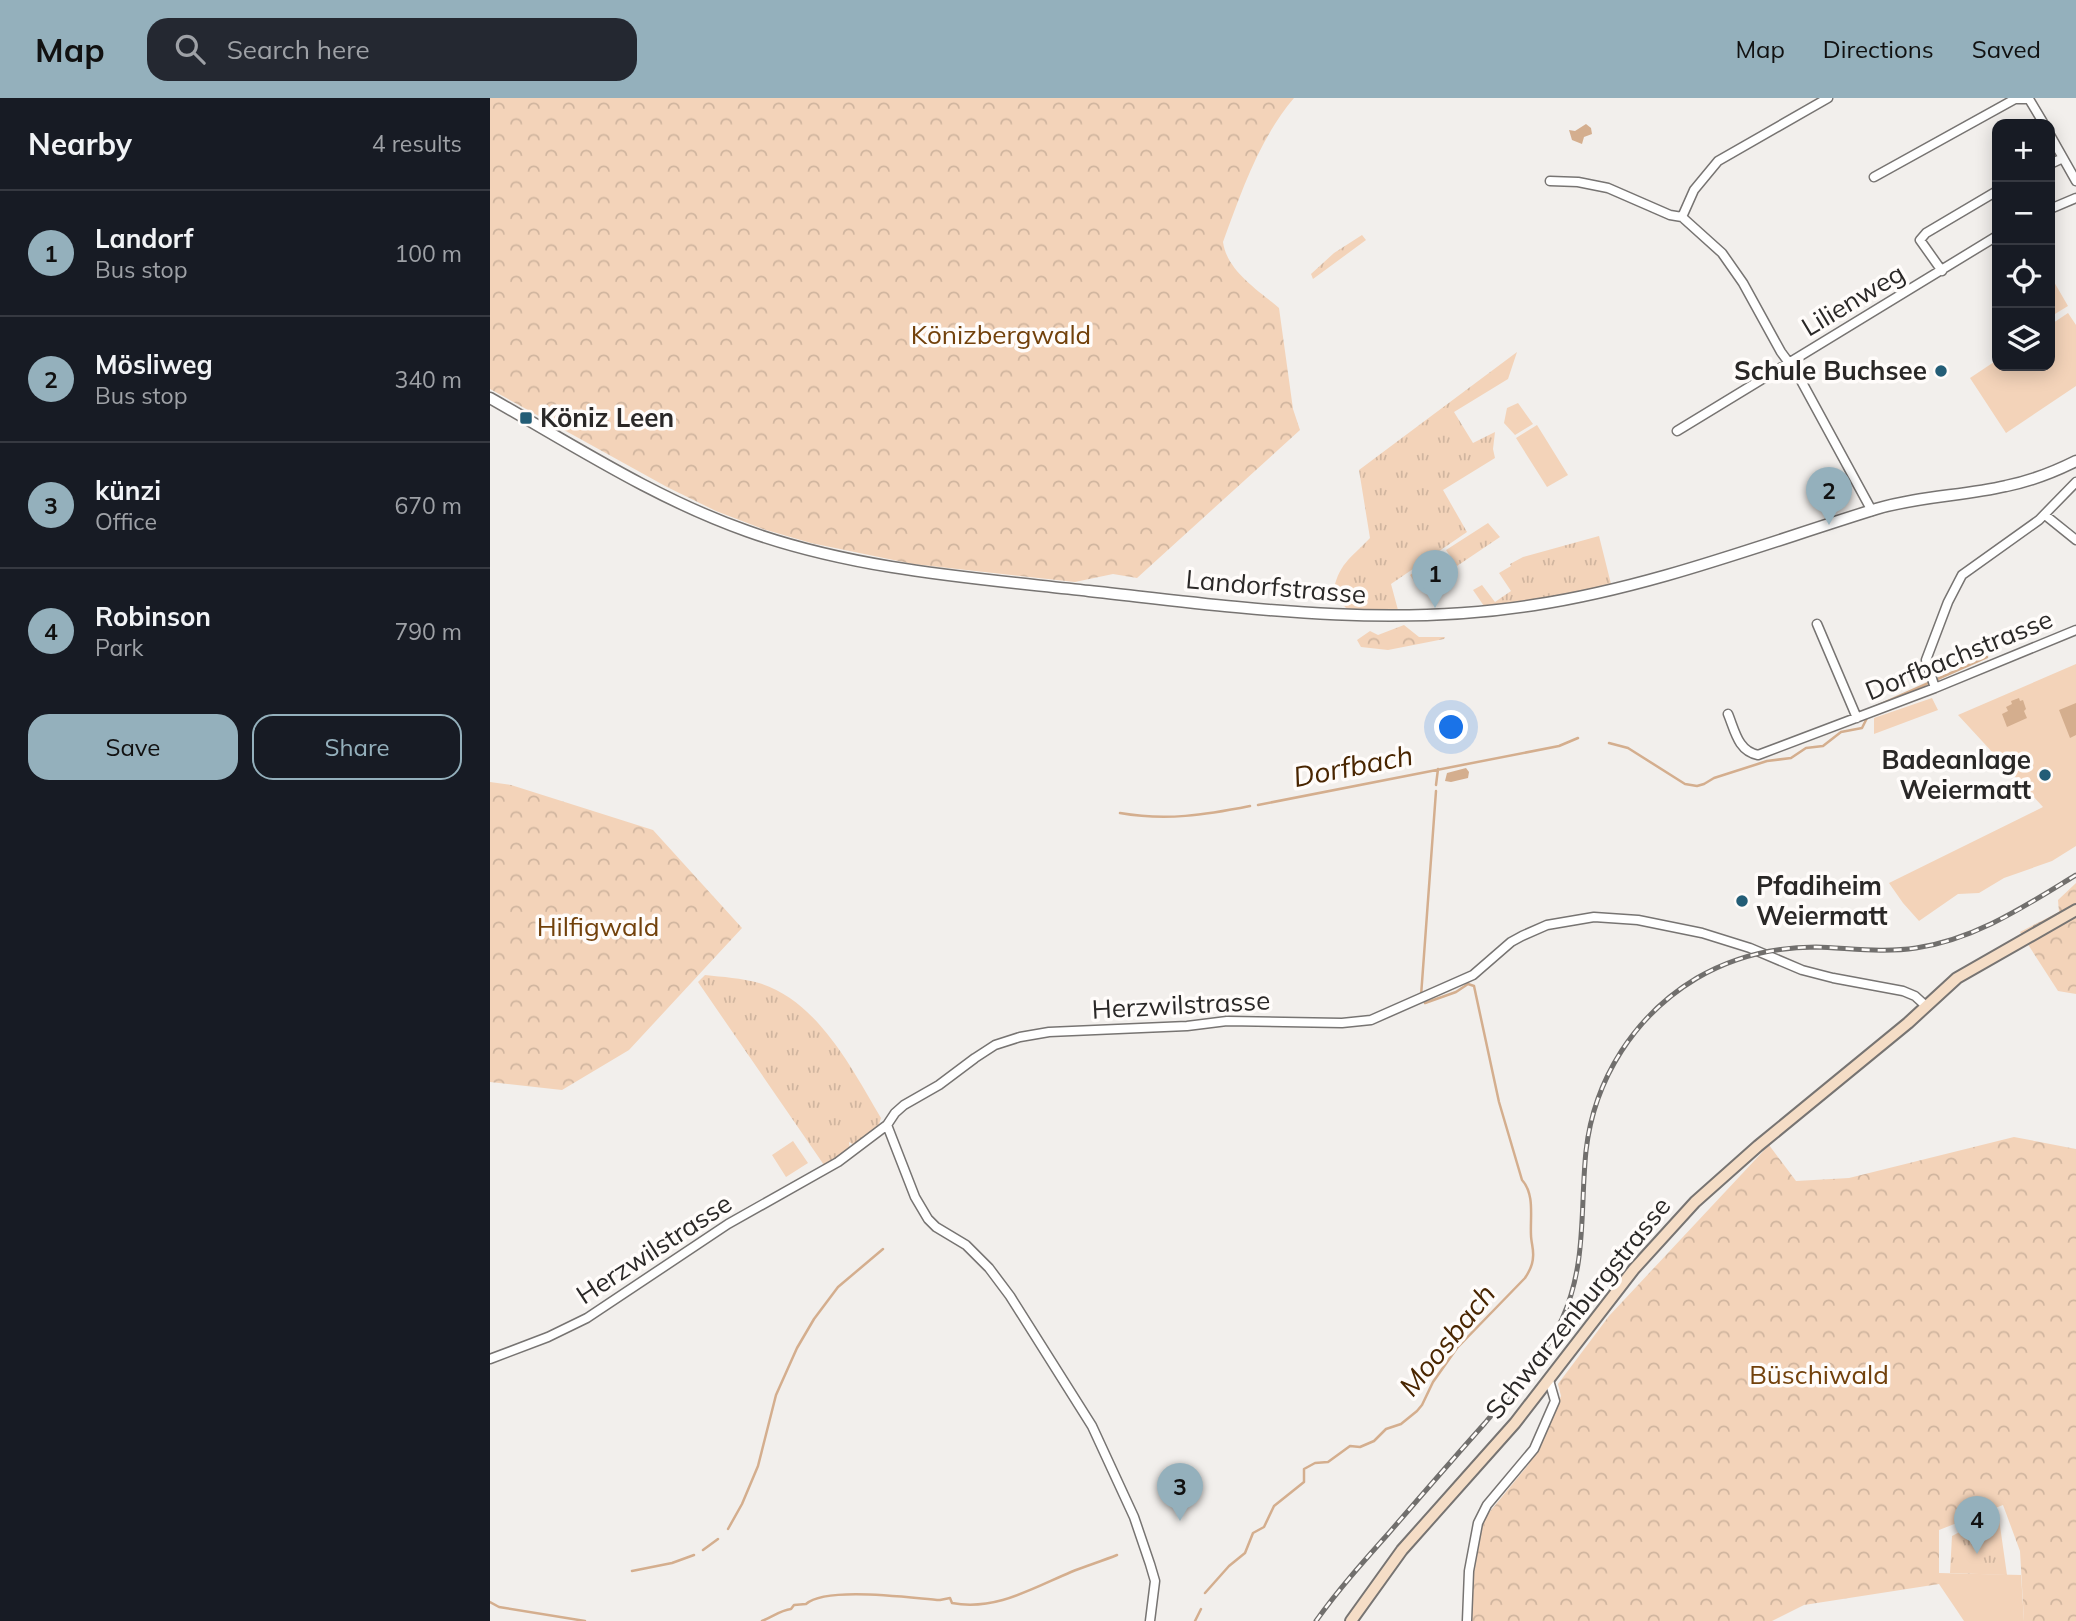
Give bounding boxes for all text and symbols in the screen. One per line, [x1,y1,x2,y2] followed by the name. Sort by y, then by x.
[147,18,637,81] search box
[35,29,105,70] text: Map
[171,30,209,68] icon: search
[227,33,370,66] text: Search here
[1735,34,1785,64] text: Map
[1823,34,1934,64] text: Directions
[1972,34,2041,64] text: Saved
[1992,119,2055,371] map controls
[1992,119,2055,182] button: +
[28,125,132,163] text: Nearby
[372,129,462,158] text: 4 results
[1992,182,2055,245] button: −
[95,222,193,255] text: Landorf
[44,239,58,268] text: 1
[394,239,462,268] text: 100 m
[1992,245,2055,308] button: locate
[95,255,187,284] text: Bus stop
[1795,256,1910,343] street label: Lilienweg
[1992,308,2055,371] button: layers
[911,318,1091,351] park label: Könizbergwald
[95,348,213,381] text: Mösliweg
[1734,354,1927,387] place label: Schule Buchsee
[1933,363,1949,379] marker: Schule Buchsee
[44,365,58,394] text: 2
[394,365,462,394] text: 340 m
[95,381,187,410] text: Bus stop
[540,401,674,434] place label: Köniz Leen
[518,410,534,426] marker: Köniz Leen
[1806,467,1852,525] pin: 2
[95,474,161,507] text: künzi
[44,491,58,520] text: 3
[394,491,462,520] text: 670 m
[95,507,157,536] text: Office
[1412,550,1458,608] pin: 1
[1184,562,1368,611] street label: Landorfstrasse
[95,600,211,633] text: Robinson
[1860,602,2057,707] street label: Dorfbachstrasse
[44,617,58,646] text: 4
[394,617,462,646] text: 790 m
[95,633,143,662] text: Park
[1434,710,1468,744] your location
[28,714,238,780] button: Save
[252,714,462,780] button: Share
[1290,737,1416,794] water label: Dorfbach
[1881,743,2031,806] place label: Badeanlage Weiermatt
[2037,767,2053,783] marker: Badeanlage Weiermatt
[1756,869,1888,932] place label: Pfadiheim Weiermatt
[1734,893,1750,909] marker: Pfadiheim Weiermatt
[537,910,659,943] park label: Hilfigwald
[1091,983,1271,1026] street label: Herzwilstrasse
[570,1186,738,1311] street label: Herzwilstrasse
[1478,1190,1677,1426] street label: Schwarzenburgstrasse
[1391,1277,1502,1403] water label: Moosbach
[1749,1358,1889,1391] park label: Büschiwald
[1157,1463,1203,1521] pin: 3
[1954,1496,2000,1554] pin: 4

